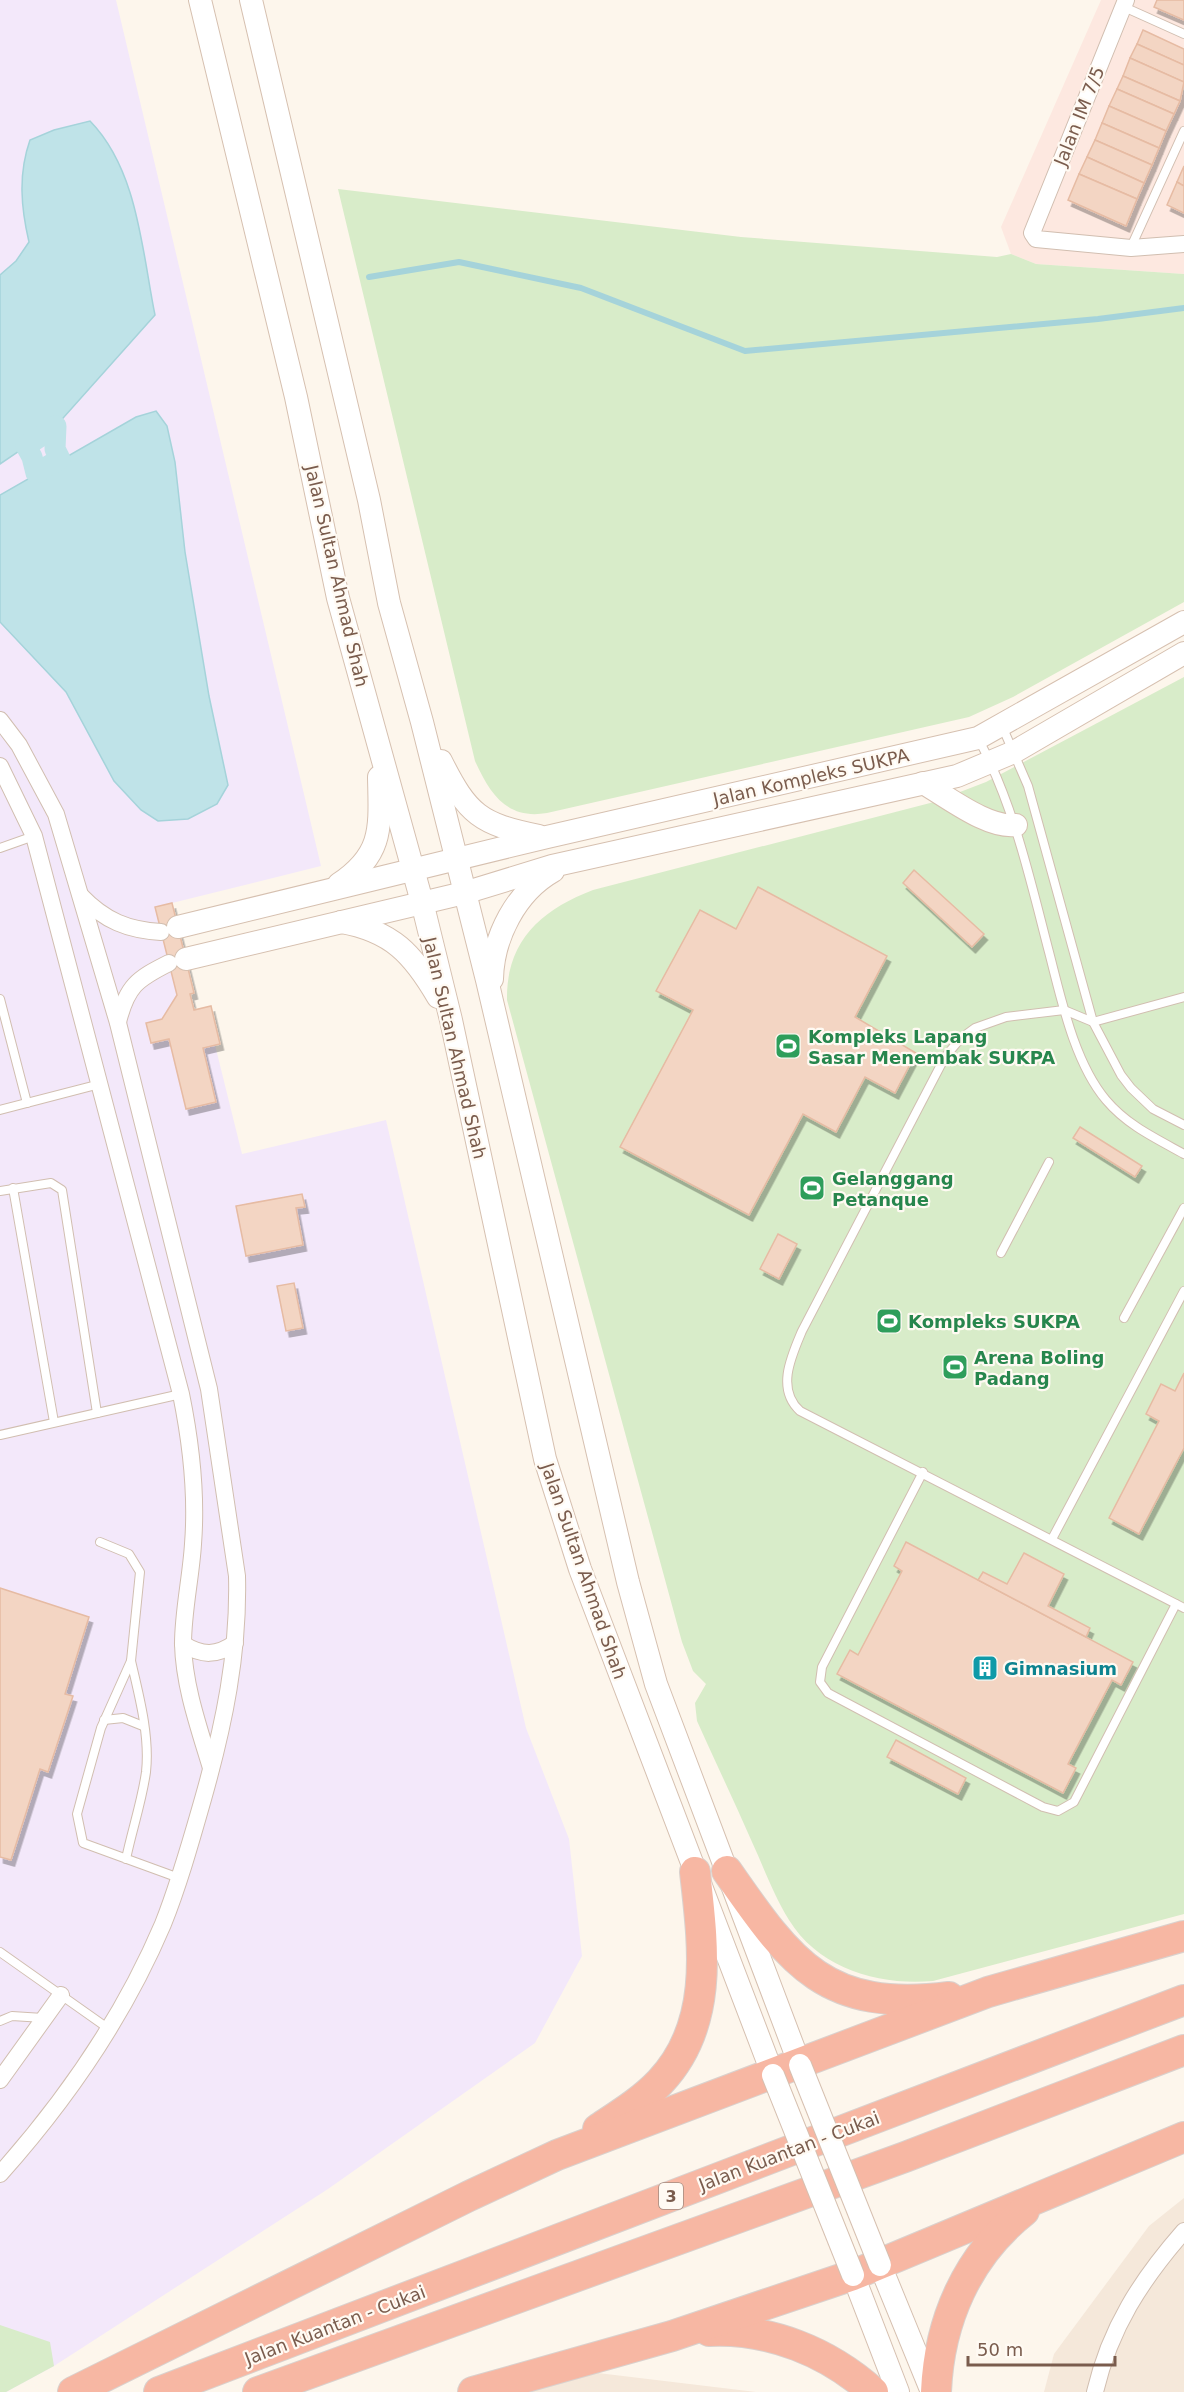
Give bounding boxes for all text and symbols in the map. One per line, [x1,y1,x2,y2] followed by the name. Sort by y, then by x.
[1049,63,1108,170] street label: Jalan IM 7/5
[301,462,373,689] street label: Jalan Sultan Ahmad Shah
[710,744,912,810] street label: Jalan Kompleks SUKPA
[419,934,491,1161] street label: Jalan Sultan Ahmad Shah
[808,1026,1055,1068] place label: Kompleks Lapang Sasar Menembak SUKPA
[773,1031,803,1061] sports icon: Kompleks Lapang Sasar Menembak SUKPA
[832,1168,954,1210] place label: Gelanggang Petanque
[797,1173,827,1203] sports icon: Gelanggang Petanque
[874,1306,904,1336] sports icon: Kompleks SUKPA
[908,1311,1080,1332] place label: Kompleks SUKPA
[974,1347,1104,1389] place label: Arena Boling Padang
[940,1352,970,1382] sports icon: Arena Boling Padang
[537,1459,631,1682] street label: Jalan Sultan Ahmad Shah
[970,1653,1000,1683] building icon: Gimnasium
[1004,1658,1117,1679] place label: Gimnasium
[695,2107,882,2196] street label: Jalan Kuantan - Cukai
[659,2183,683,2209] road number: 3
[241,2281,428,2370] street label: Jalan Kuantan - Cukai
[968,2329,1115,2367] scale bar
[977,2339,1023,2360] text: 50 m

